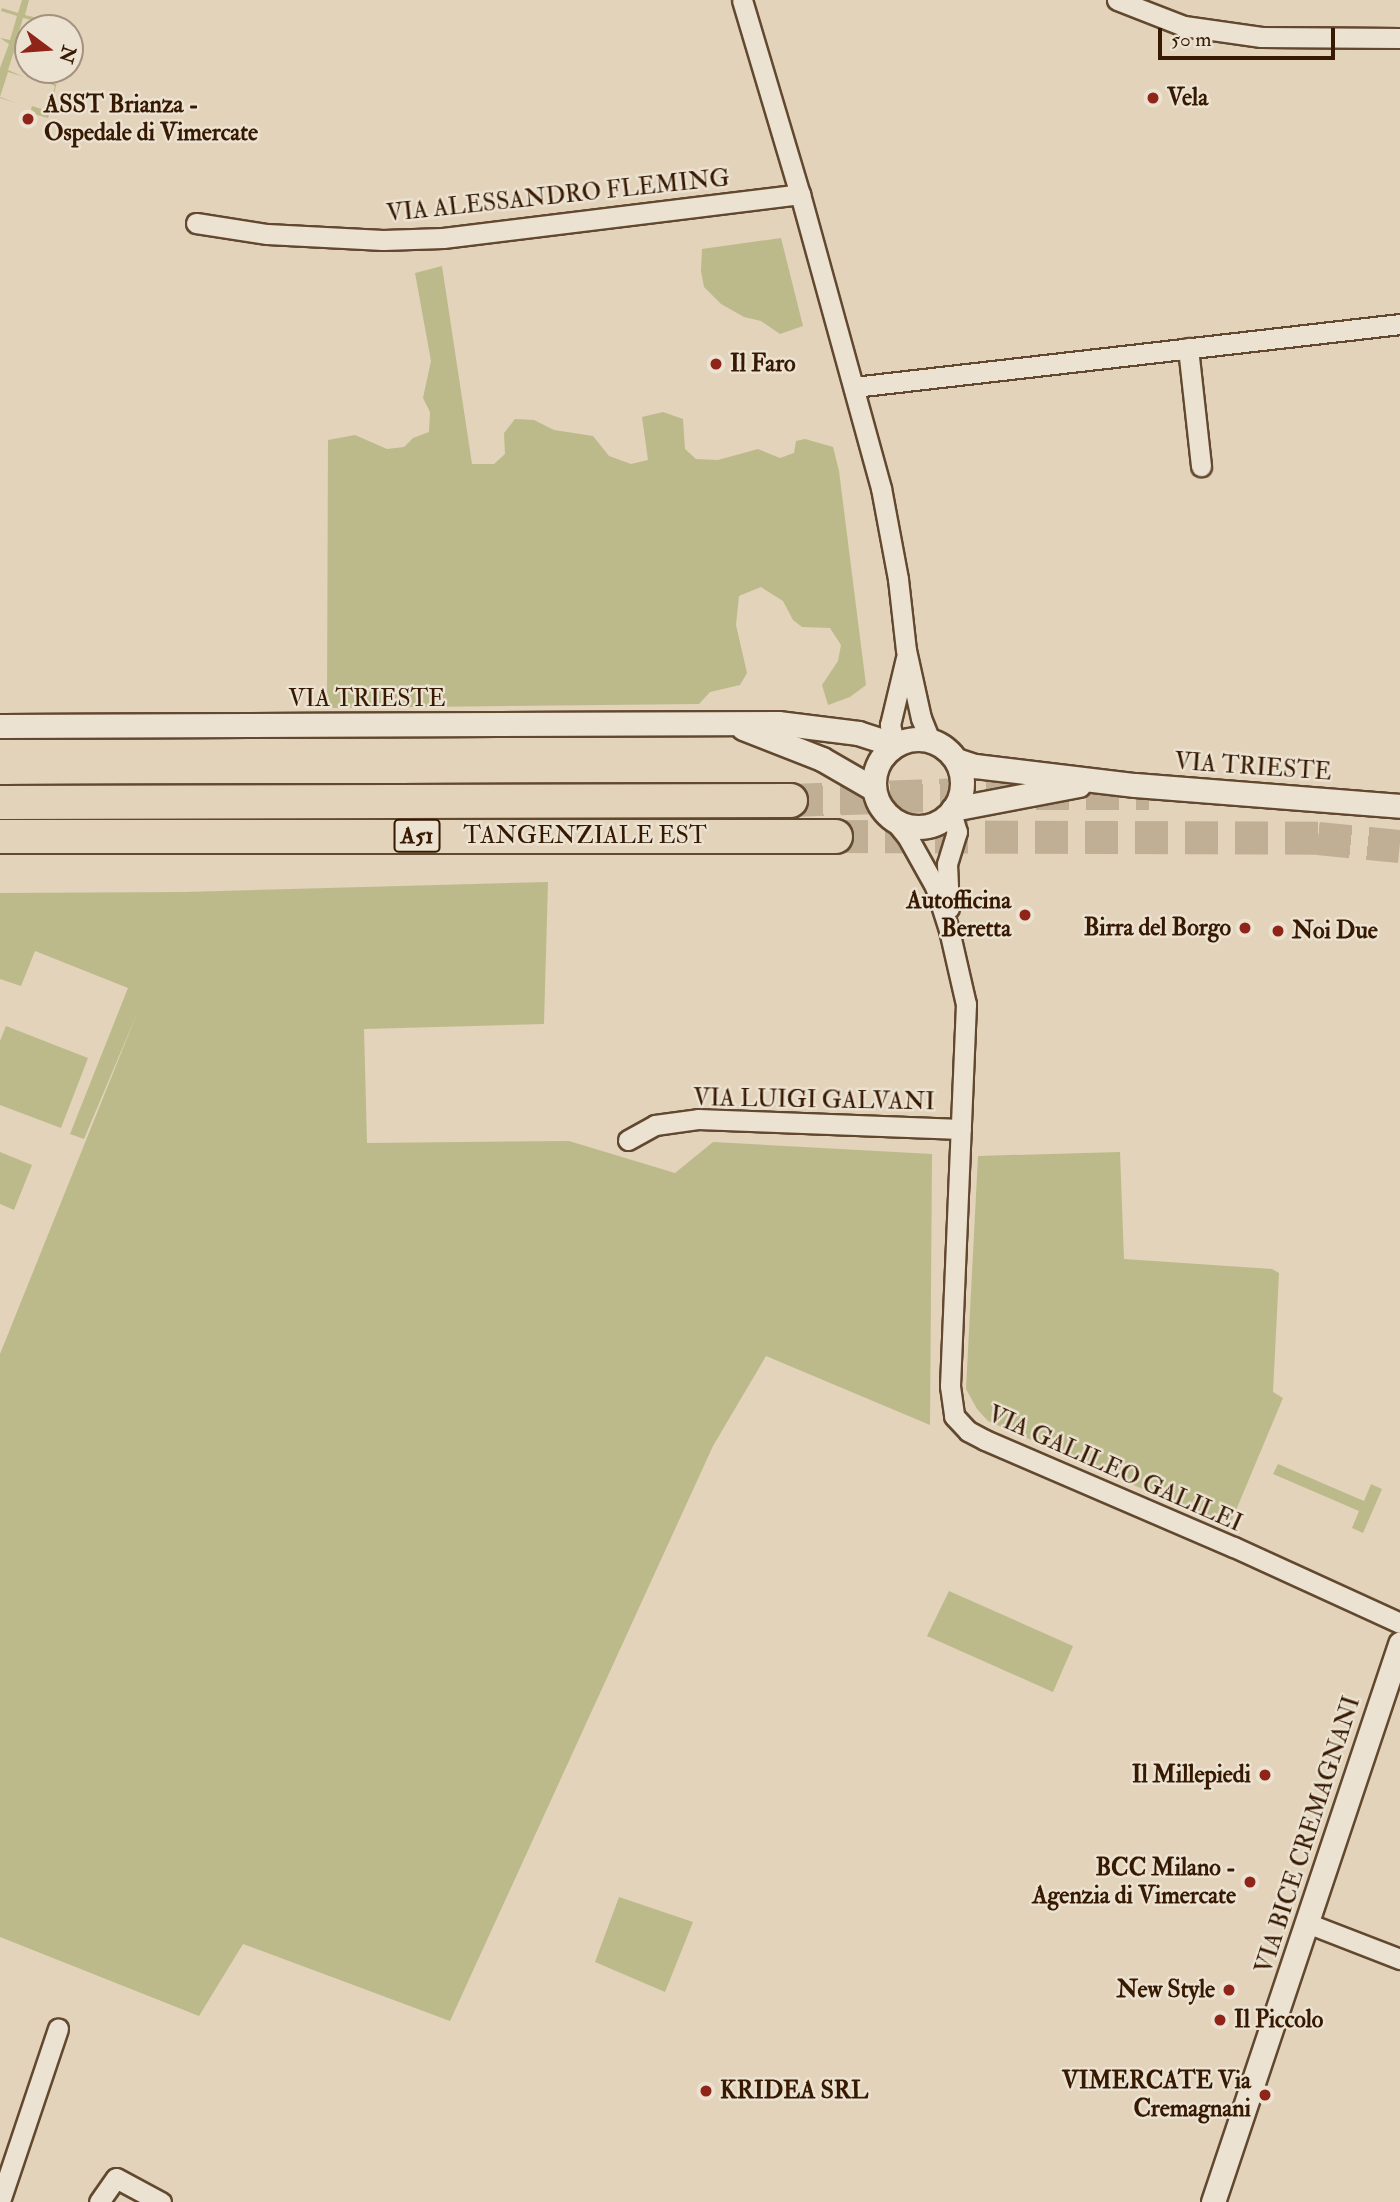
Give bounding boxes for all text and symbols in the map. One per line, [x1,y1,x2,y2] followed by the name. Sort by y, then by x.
[14,14,84,84] north arrow
[1162,14,1339,58] scale bar
[1171,26,1212,53] text: 50 m
[53,43,81,66] text: N
[1167,84,1208,112] place label: Vela
[1145,90,1161,106] marker: Vela
[44,91,258,147] place label: ASST Brianza - Ospedale di Vimercate
[18,109,38,129] marker: ASST Brianza - Ospedale di Vimercate
[385,164,731,228] street label: VIA ALESSANDRO FLEMING
[730,350,796,378] place label: Il Faro
[708,356,724,372] marker: Il Faro
[288,685,446,713] street label: VIA TRIESTE
[1174,747,1332,787] street label: VIA TRIESTE
[392,816,442,856] road number: A51
[463,822,707,850] street label: TANGENZIALE EST
[907,887,1011,943] place label: Autofficina Beretta
[1017,907,1033,923] marker: Autofficina Beretta
[1084,914,1231,942] place label: Birra del Borgo
[1292,917,1378,945] place label: Noi Due
[1237,920,1253,936] marker: Birra del Borgo
[1270,923,1286,939] marker: Noi Due
[693,1083,935,1117] street label: VIA LUIGI GALVANI
[983,1400,1247,1538] street label: VIA GALILEO GALILEI
[1250,1693,1366,1977] street label: VIA BICE CREMAGNANI
[1132,1761,1251,1789] place label: Il Millepiedi
[1257,1767,1273,1783] marker: Il Millepiedi
[1032,1854,1236,1910] place label: BCC Milano - Agenzia di Vimercate
[1242,1874,1258,1890] marker: BCC Milano - Agenzia di Vimercate
[1117,1976,1215,2004] place label: New Style
[1221,1982,1237,1998] marker: New Style
[1234,2006,1323,2034] place label: Il Piccolo
[1212,2012,1228,2028] marker: Il Piccolo
[1062,2067,1251,2123] place label: VIMERCATE Via Cremagnani
[720,2077,868,2105] place label: KRIDEA SRL
[698,2083,714,2099] marker: KRIDEA SRL
[1257,2087,1273,2103] marker: VIMERCATE Via Cremagnani

